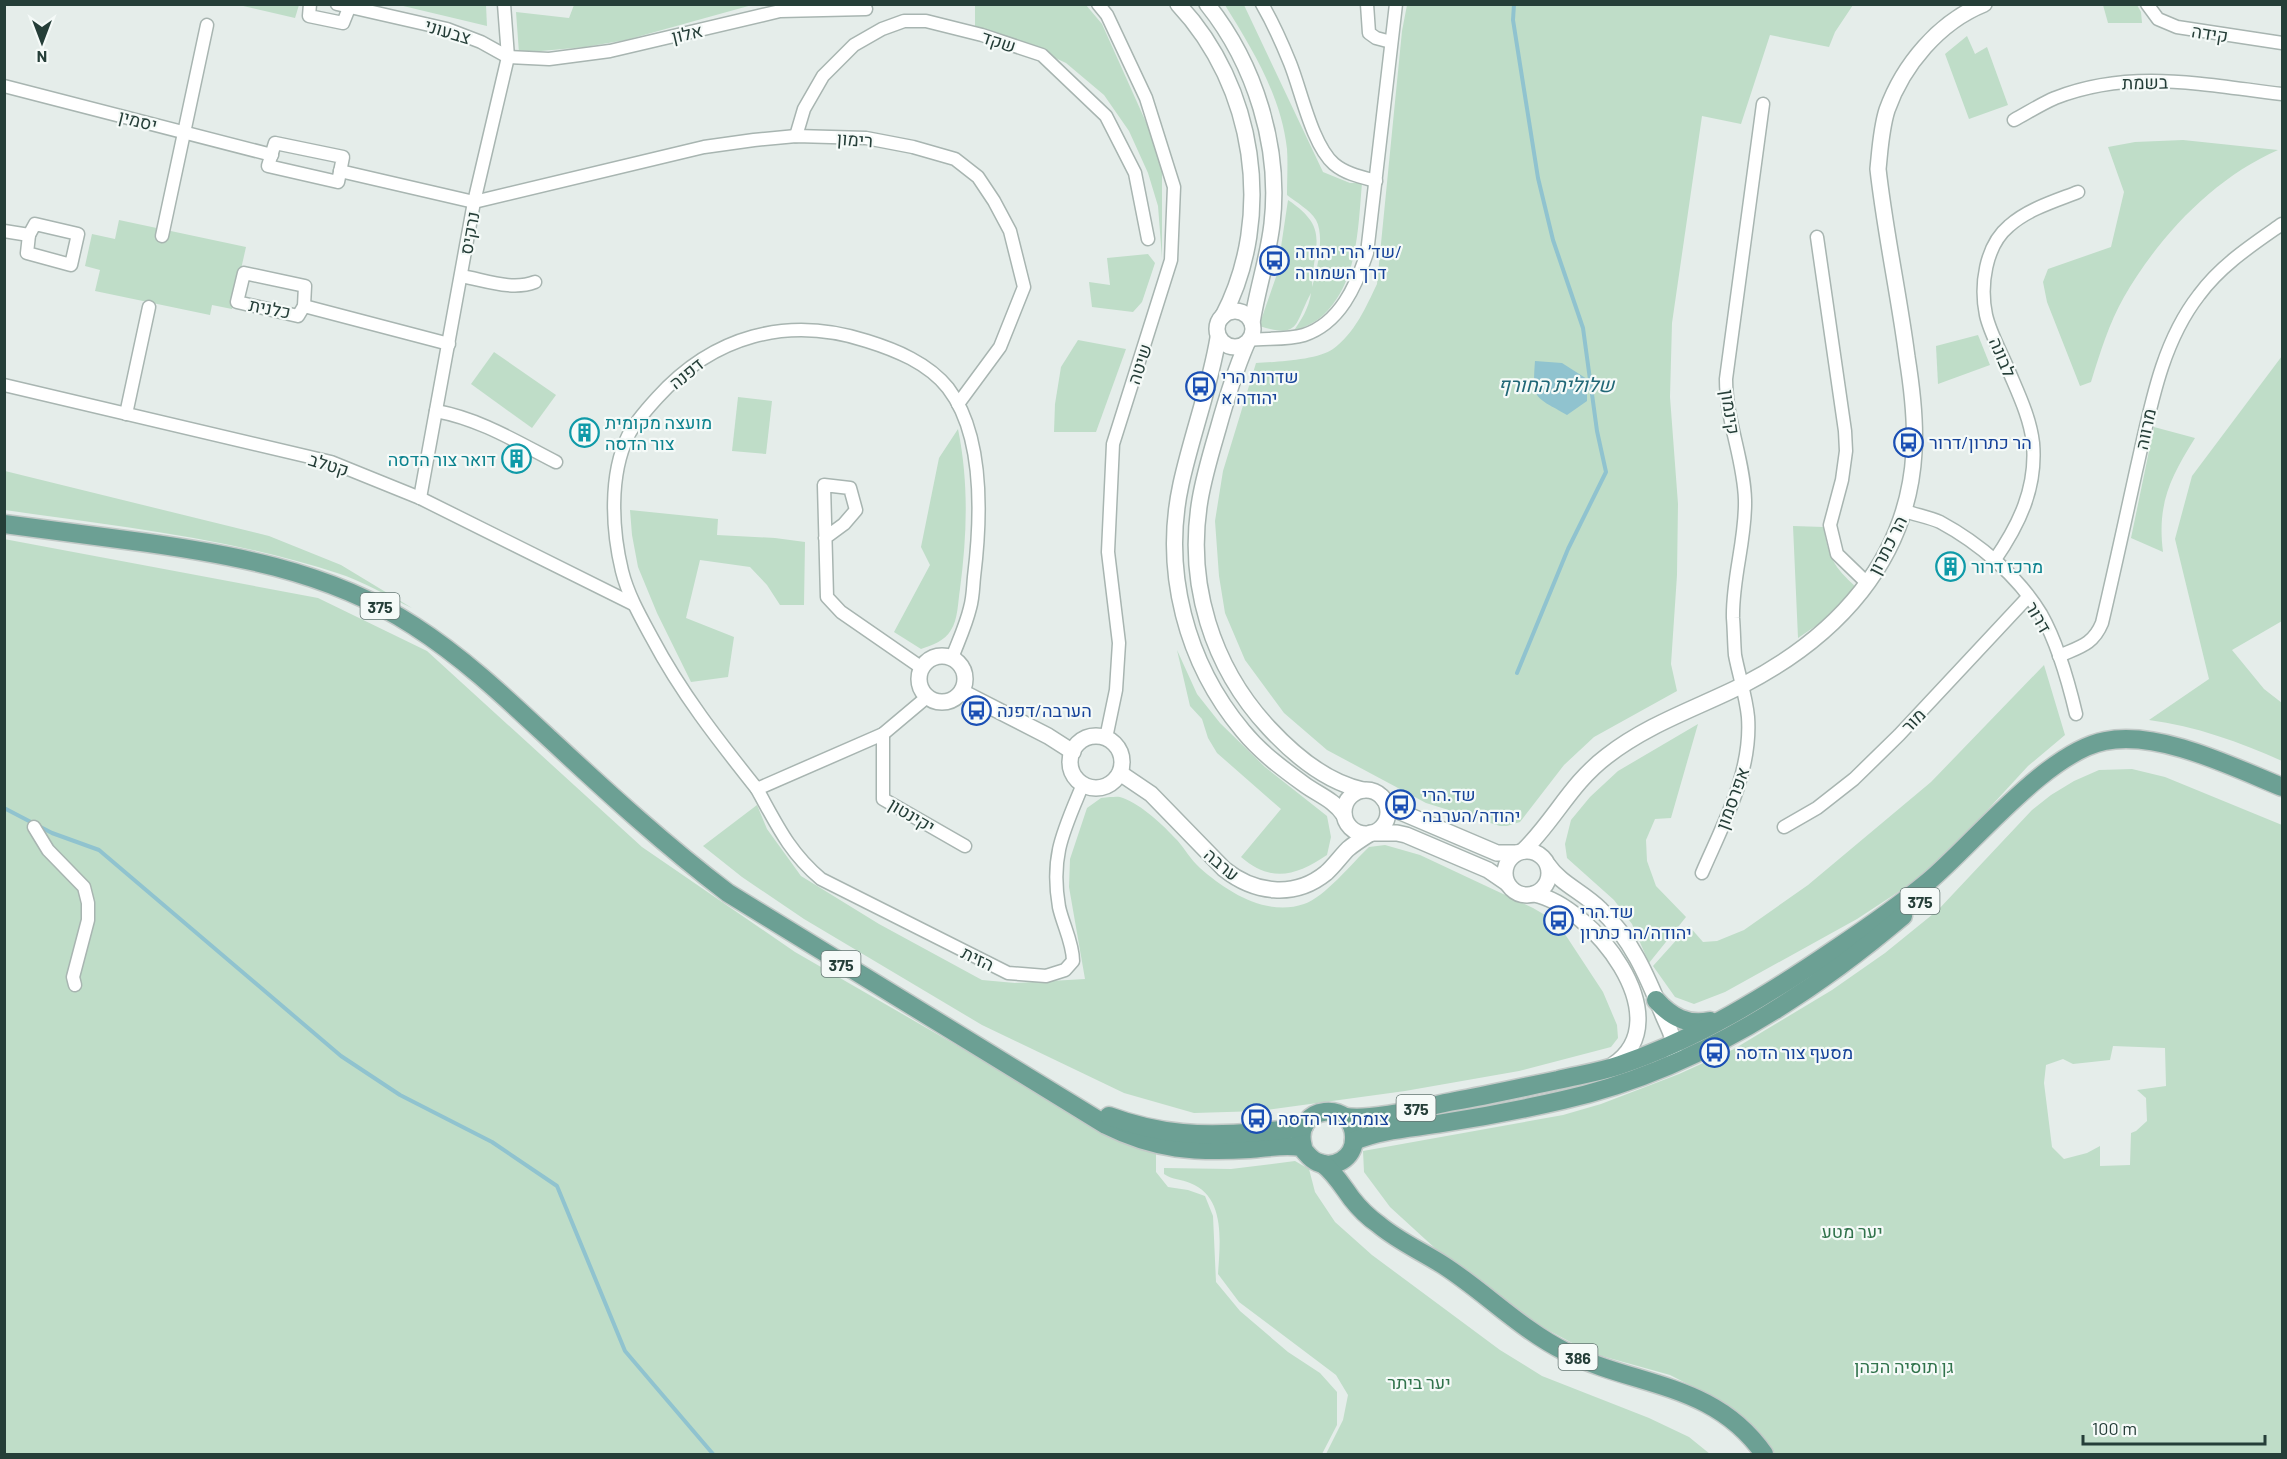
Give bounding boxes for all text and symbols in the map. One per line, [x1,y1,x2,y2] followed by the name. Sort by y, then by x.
[12,12,72,72] north arrow
[422,14,474,48] street label: צבעוני
[669,19,705,47] street label: אלון
[2190,19,2230,47] street label: קידה
[979,25,1019,57] street label: שקד
[37,48,47,67] text: N
[2122,71,2169,93] street label: בשמת
[116,105,160,135] street label: יסמין
[836,127,874,151] street label: רימון
[454,210,484,256] street label: נרקיס
[1295,240,1402,283] place label: שד׳ הרי יהודה/ דרך השמורה
[1258,245,1290,277] bus stop icon: שד׳ הרי יהודה/ דרך השמורה
[247,293,293,323] street label: כלנית
[1985,334,2021,380] street label: לבונה
[1122,341,1156,387] street label: שיטה
[664,353,708,393] street label: דפנה
[1221,365,1299,408] place label: שדרות הרי יהודה א
[1184,370,1216,402] bus stop icon: שדרות הרי יהודה א
[1498,372,1615,397] water label: שלולית החורף
[1717,388,1745,436] street label: קינמון
[2130,406,2160,452] street label: מרווה
[605,411,712,454] place label: מועצה מקומית צור הדסה
[568,416,600,448] building icon: מועצה מקומית צור הדסה
[1892,426,1924,458] bus stop icon: הר כתרון/דרור
[1929,431,2032,453] place label: הר כתרון/דרור
[501,443,533,475] building icon: דואר צור הדסה
[306,447,352,481] street label: קטלב
[388,448,496,470] place label: דואר צור הדסה
[1863,512,1911,578] street label: הר כתרון
[1934,550,1966,582] building icon: מרכז דרור
[1971,555,2043,577] place label: מרכז דרור
[360,593,400,619] road number: 375
[2021,597,2057,637] street label: דרור
[960,694,992,726] bus stop icon: הערבה/דפנה
[997,699,1092,721] place label: הערבה/דפנה
[1896,703,1930,737] street label: מור
[1711,764,1753,832] street label: אפרסמון
[1422,783,1520,826] place label: שד.הרי יהודה/הערבה
[1385,788,1417,820] bus stop icon: שד.הרי יהודה/הערבה
[885,793,939,837] street label: יקינטון
[1200,843,1244,885] street label: ערבה
[1900,888,1940,914] road number: 375
[1580,900,1692,943] place label: שד.הרי יהודה/הר כתרון
[1543,905,1575,937] bus stop icon: שד.הרי יהודה/הר כתרון
[958,941,998,975] street label: הזית
[822,951,860,977] road number: 375
[1699,1036,1731,1068] bus stop icon: מסעף צור הדסה
[1736,1041,1853,1063] place label: מסעף צור הדסה
[1396,1095,1436,1121] road number: 375
[1241,1102,1273,1134] bus stop icon: צומת צור הדסה
[1278,1107,1389,1129] place label: צומת צור הדסה
[1821,1220,1883,1242] park label: יער מטע
[1558,1344,1598,1370] road number: 386
[1854,1355,1954,1377] park label: גן תוסיה הכהן
[1387,1371,1451,1393] park label: יער ביתר
[2083,1408,2264,1446] scale bar
[2092,1417,2137,1439] text: 100 m

